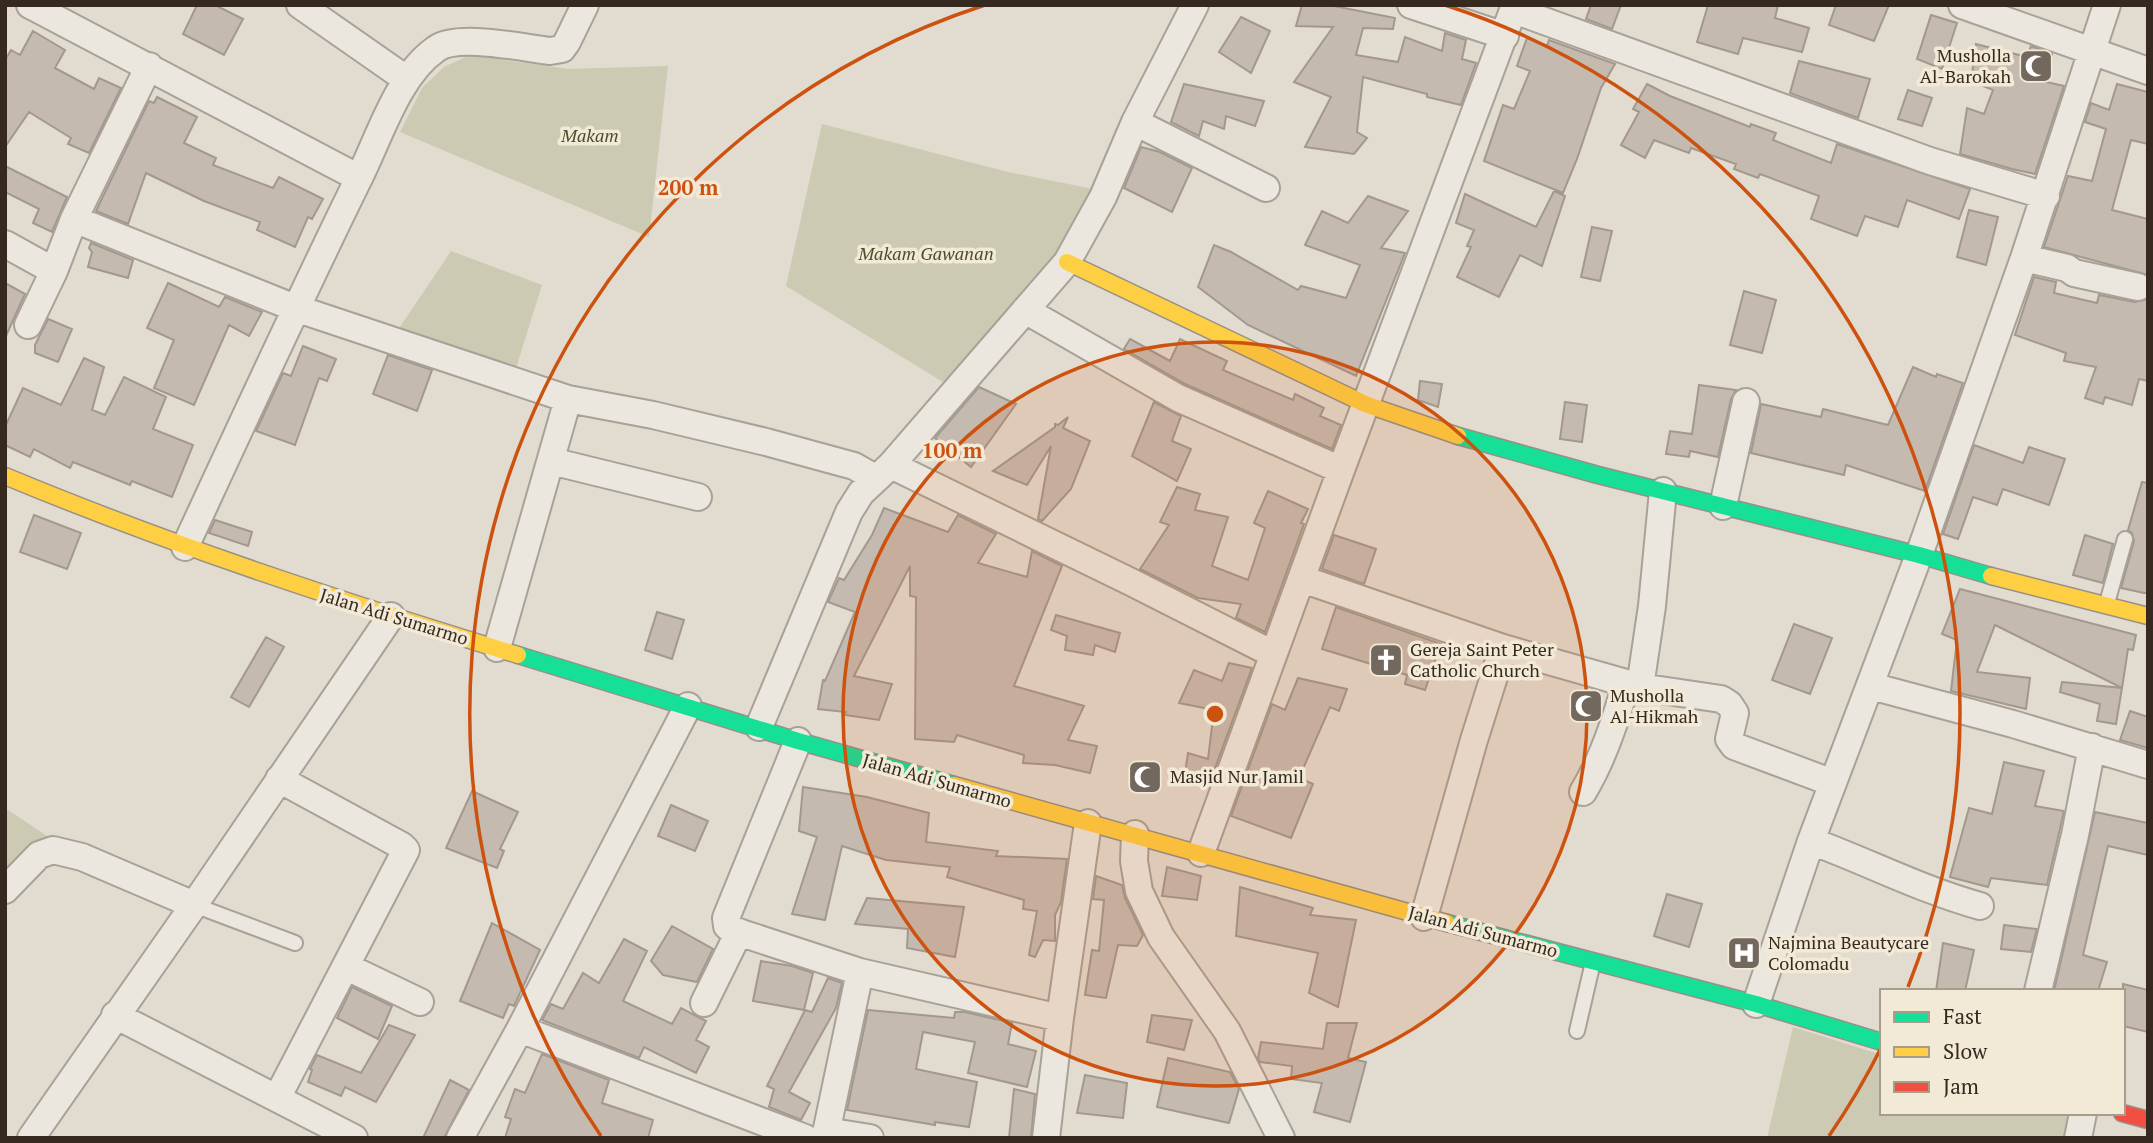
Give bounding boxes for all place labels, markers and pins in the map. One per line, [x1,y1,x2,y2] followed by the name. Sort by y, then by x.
[1920,43,2011,88] place label: Musholla Al-Barokah
[2017,47,2055,85] mosque icon: Musholla Al-Barokah
[1410,637,1554,682] place label: Gereja Saint Peter Catholic Church
[1367,641,1405,679] church icon: Gereja Saint Peter Catholic Church
[1610,683,1699,728] place label: Musholla Al-Hikmah
[1567,687,1605,725] mosque icon: Musholla Al-Hikmah
[1203,702,1227,726] centre of rings
[1126,758,1164,796] mosque icon: Masjid Nur Jamil
[1170,764,1304,788] place label: Masjid Nur Jamil
[1768,930,1929,975] place label: Najmina Beautycare Colomadu
[1725,934,1763,972] hospital icon: Najmina Beautycare Colomadu

